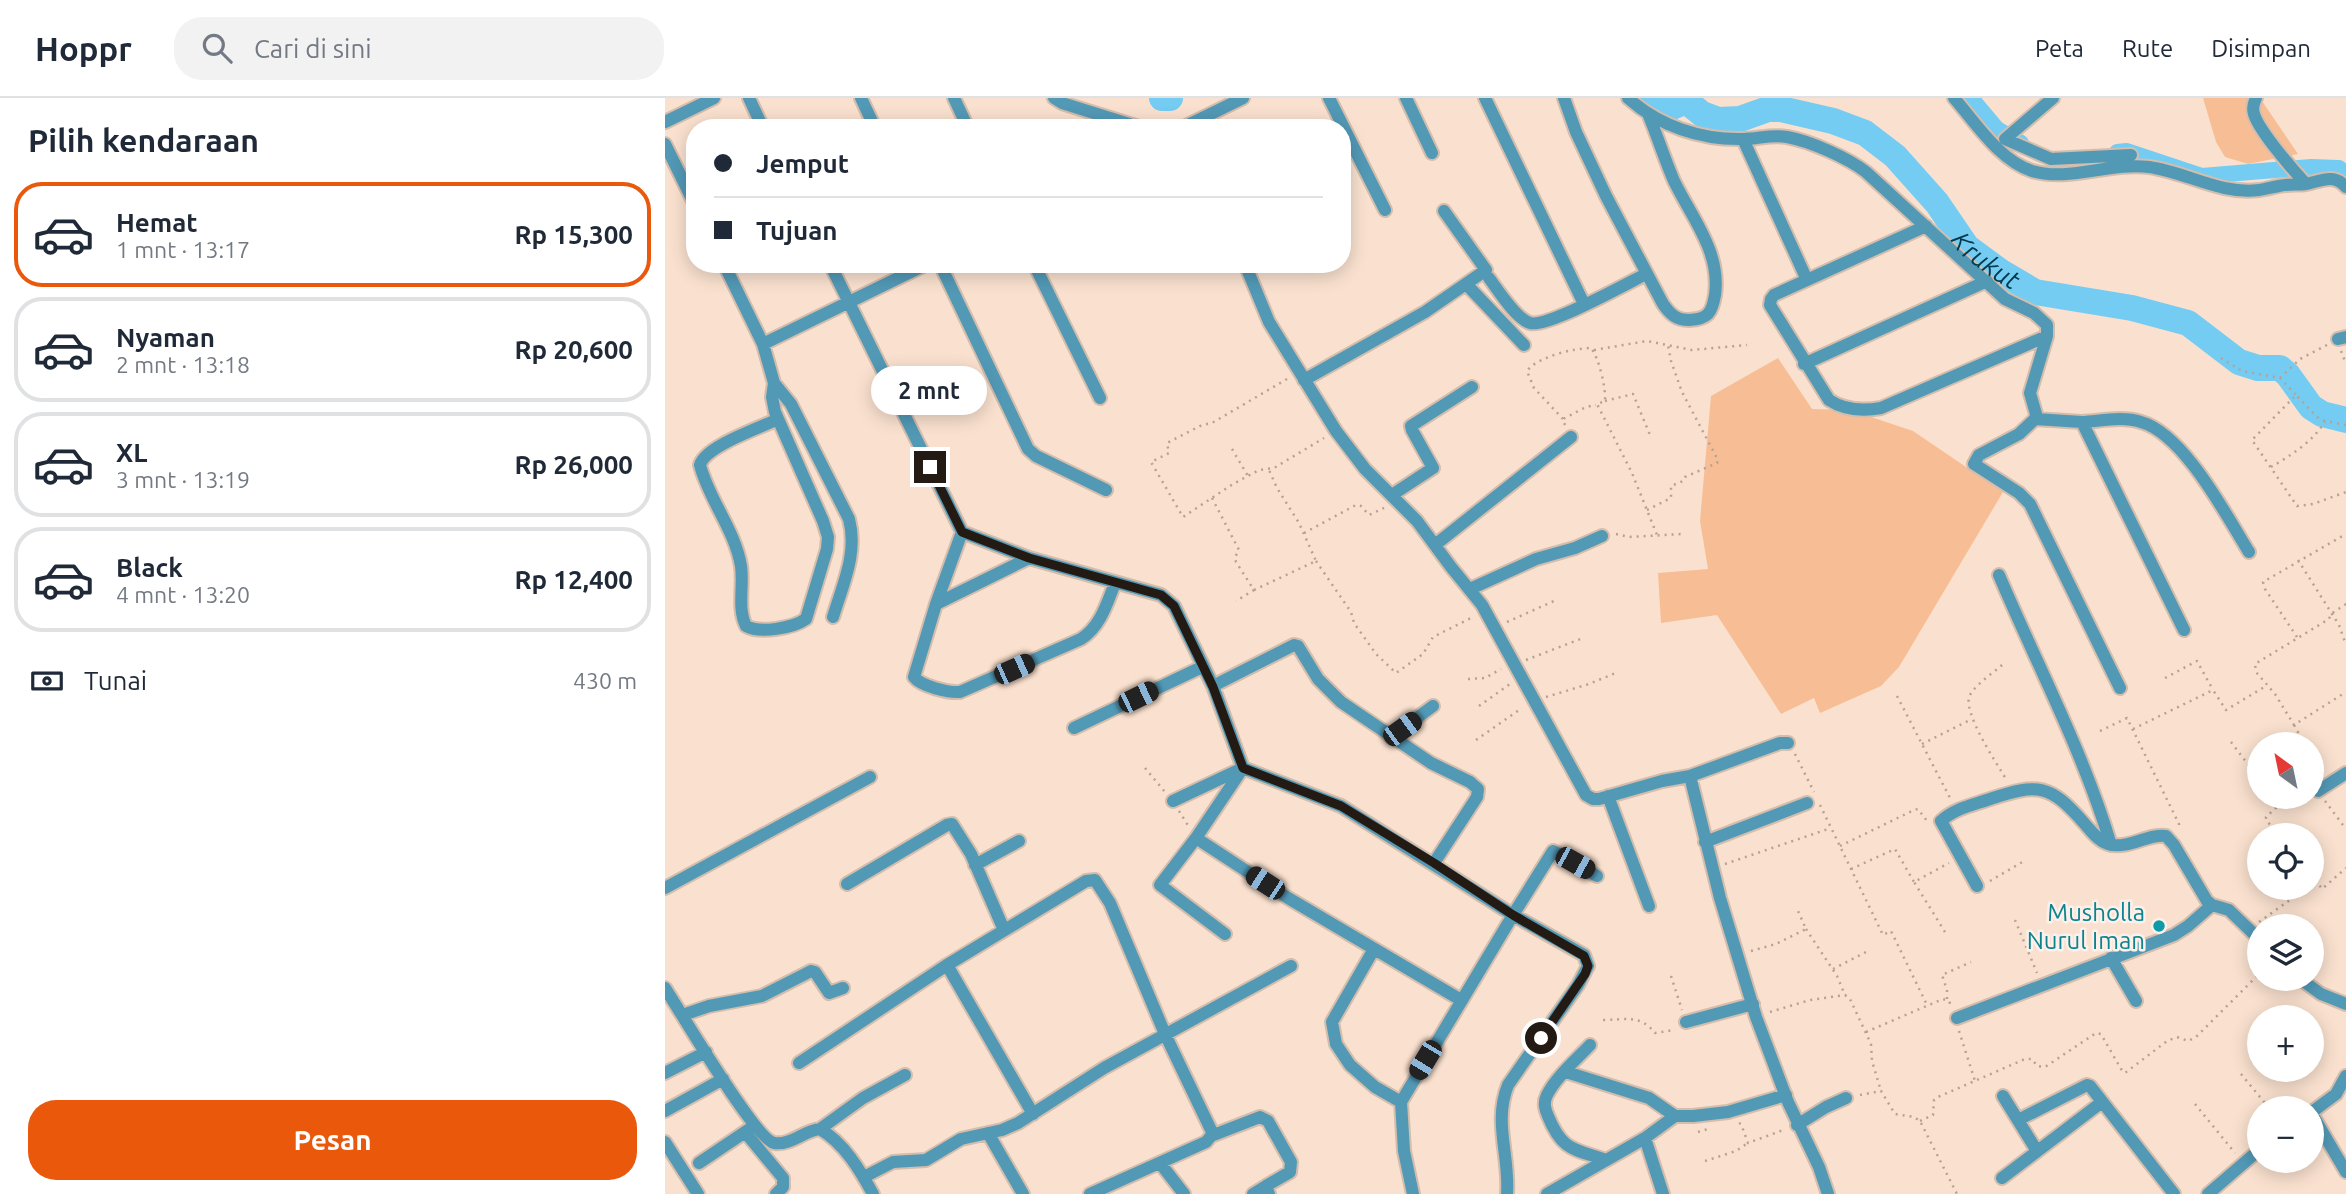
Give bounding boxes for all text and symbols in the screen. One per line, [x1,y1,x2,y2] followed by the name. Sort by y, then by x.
[174,17,664,80] search box
[198,29,236,67] icon: search
[35,30,132,67] text: Hoppr
[254,34,372,63] text: Cari di sini
[2035,35,2084,62] text: Peta
[2122,35,2173,62] text: Rute
[2211,35,2311,62] text: Disimpan
[28,122,259,158] text: Pilih kendaraan
[756,149,849,178] text: Jemput
[32,203,95,266] icon: car
[116,208,198,237] text: Hemat
[756,216,837,245] text: Tujuan
[514,220,633,249] text: Rp 15,300
[1946,226,2026,295] water label: Krukut
[116,237,250,262] text: 1 mnt · 13:17
[32,318,95,381] icon: car
[116,323,215,352] text: Nyaman
[514,335,633,364] text: Rp 20,600
[116,352,250,377] text: 2 mnt · 13:18
[872,366,988,414] callout: 2 mnt
[898,378,960,403] text: 2 mnt
[32,433,95,496] icon: car
[116,438,147,467] text: XL
[514,450,633,479] text: Rp 26,000
[914,451,946,483] route end
[116,467,250,492] text: 3 mnt · 13:19
[32,548,95,611] icon: car
[116,553,183,582] text: Black
[514,565,633,594] text: Rp 12,400
[116,582,250,607] text: 4 mnt · 13:20
[991,651,1038,687] car
[28,662,66,700] icon: cash
[84,666,147,695] text: Tunai
[573,668,637,693] text: 430 m
[1115,678,1162,716] car
[1379,708,1426,750] car
[2247,732,2324,808] north arrow
[2247,732,2324,1173] map controls
[2247,823,2324,900] button: locate
[1552,844,1599,882] car
[1242,863,1289,903] car
[2027,899,2145,954] place label: Musholla Nurul Iman
[2247,914,2324,991] button: layers
[2151,918,2167,934] marker: Musholla Nurul Iman
[2247,1005,2324,1082] button: +
[1525,1022,1557,1054] route start
[1406,1037,1445,1083] car
[2247,1096,2324,1173] button: −
[28,1100,637,1180] button: Pesan

